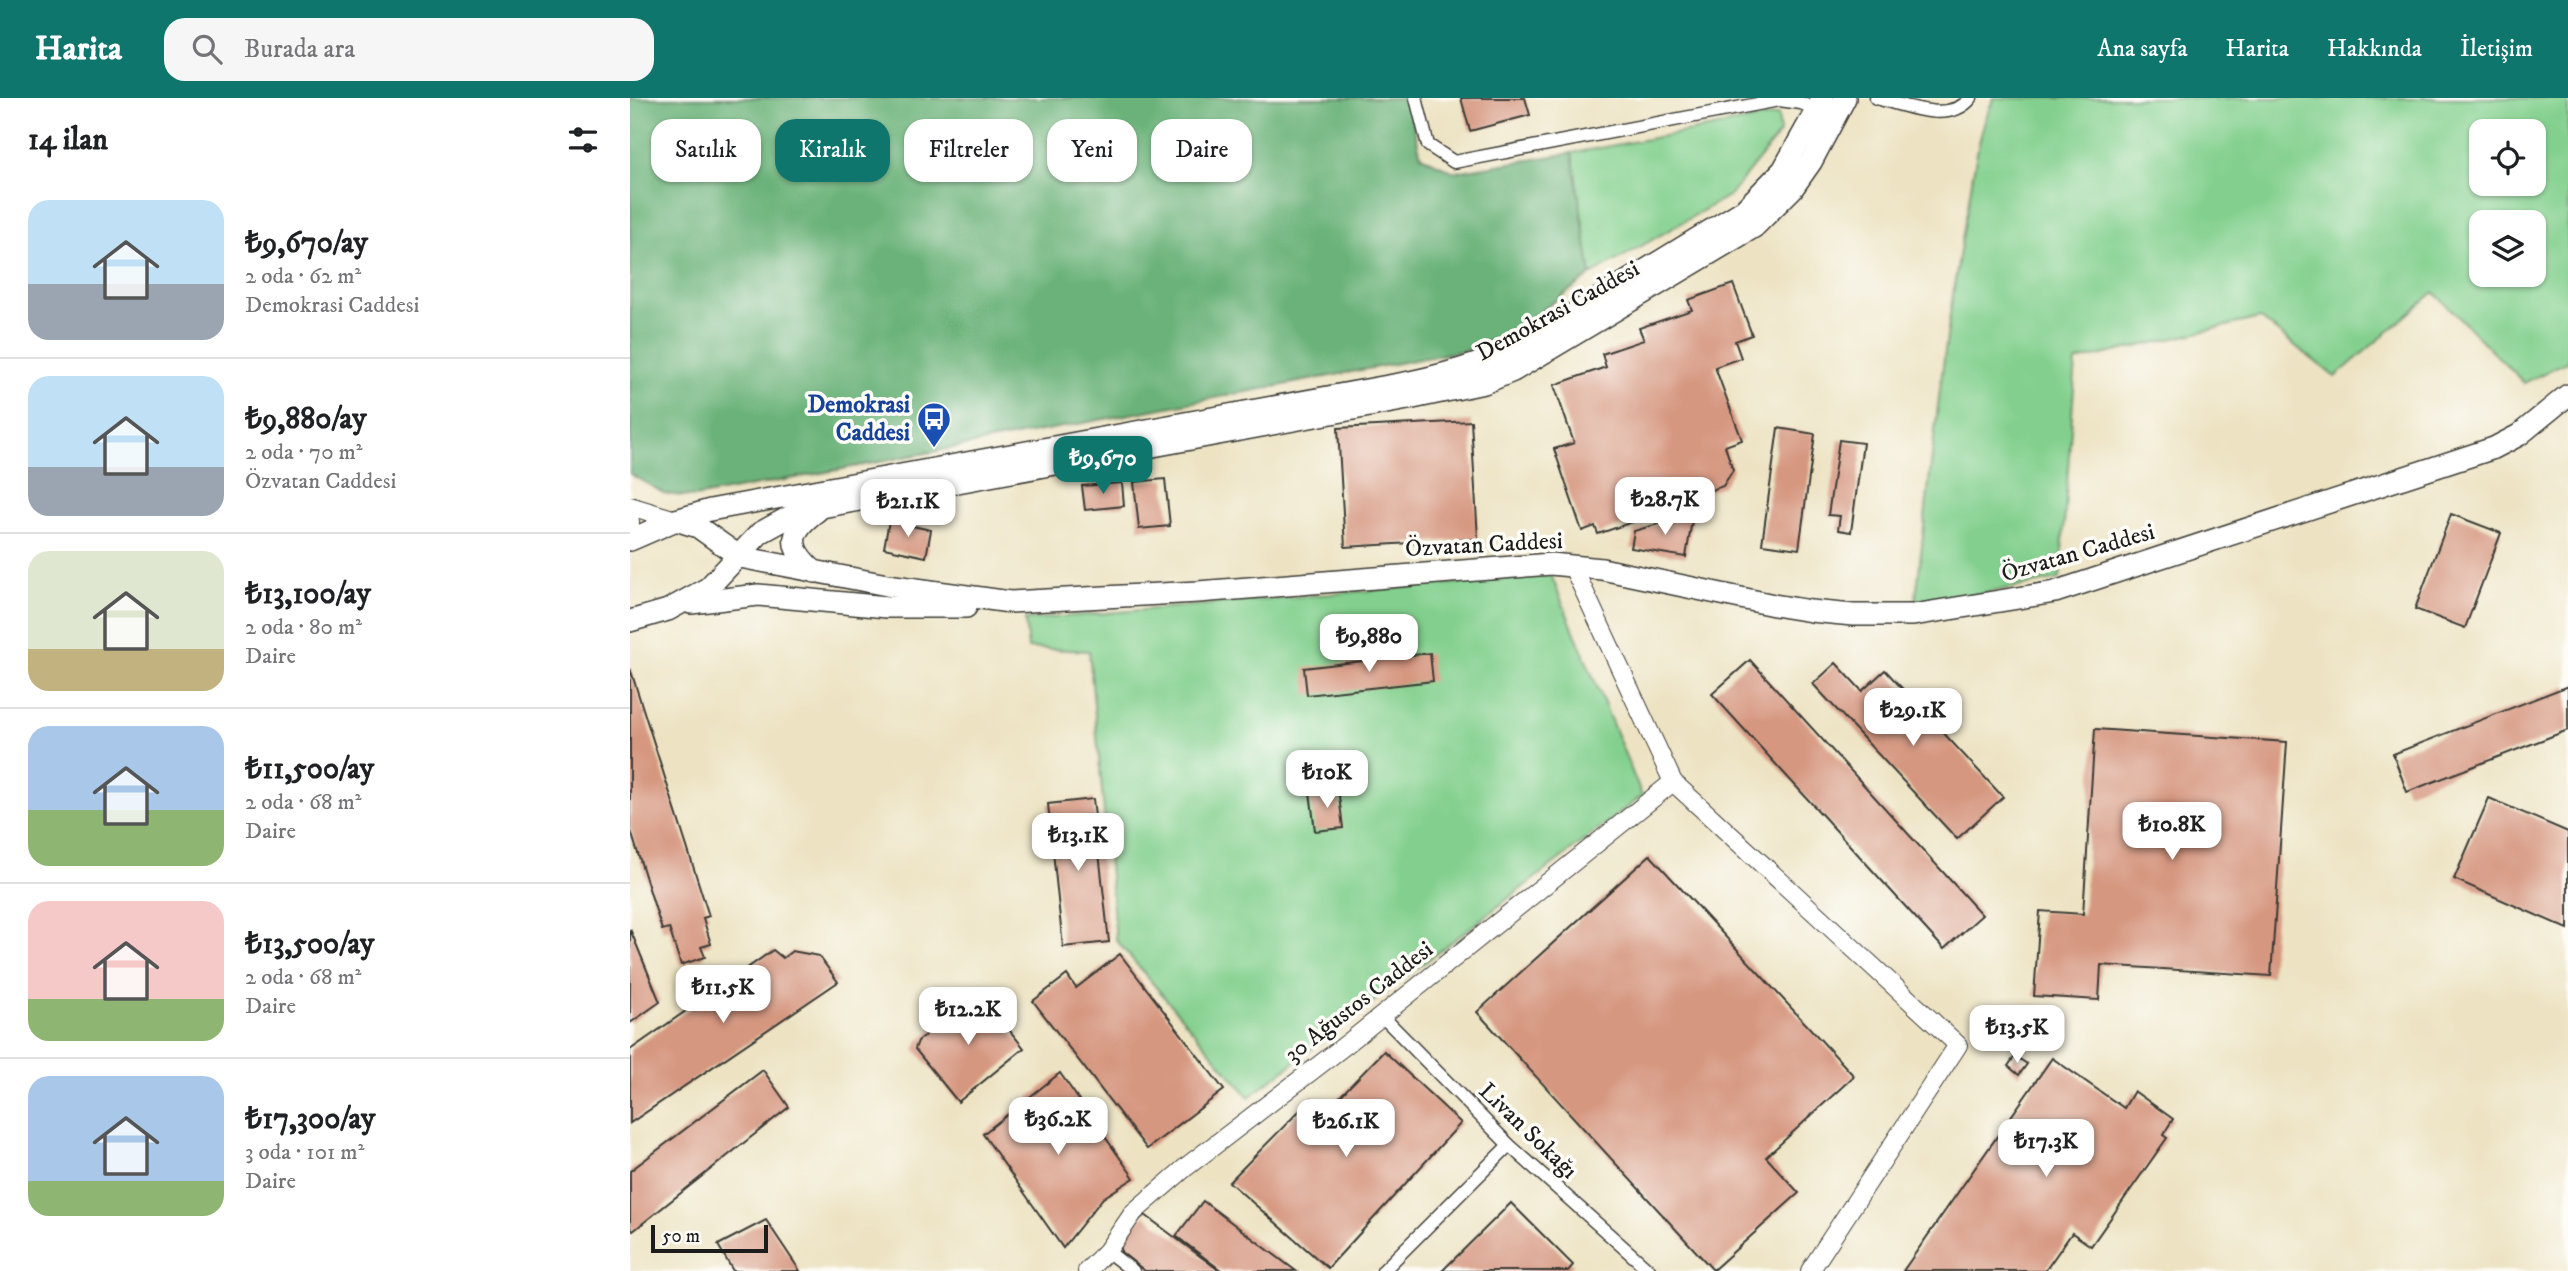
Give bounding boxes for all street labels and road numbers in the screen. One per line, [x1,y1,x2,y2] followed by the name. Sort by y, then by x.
[1471,254,1645,368] street label: Demokrasi Caddesi
[1998,517,2158,589] street label: Özvatan Caddesi
[1404,526,1564,564] street label: Özvatan Caddesi
[1279,935,1439,1069] street label: 30 Ağustos Caddesi
[1472,1076,1584,1186] street label: Livan Sokağı

